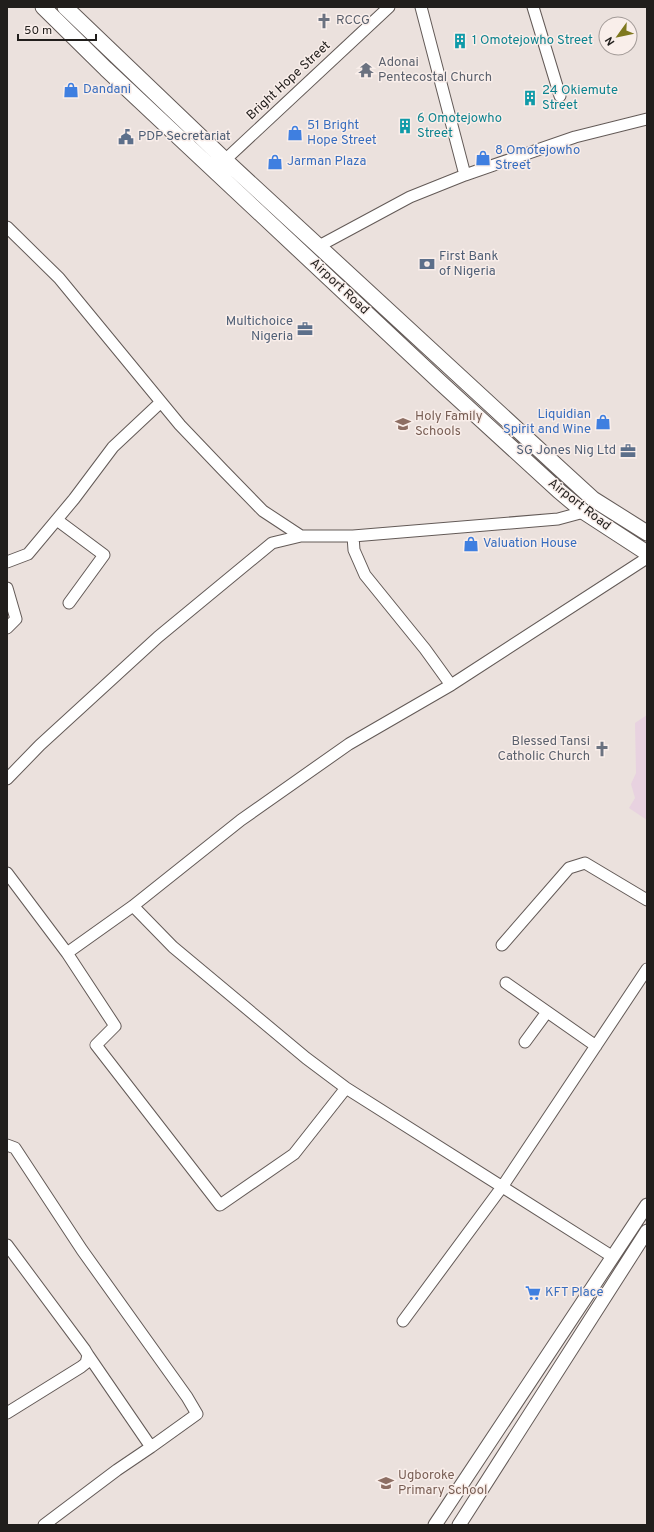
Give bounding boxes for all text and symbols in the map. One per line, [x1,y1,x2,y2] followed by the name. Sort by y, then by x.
[315,12,333,30] church icon: RCCG
[336,13,370,29] place label: RCCG
[18,16,96,42] scale bar
[598,16,638,56] north arrow
[24,23,52,39] text: 50 m
[451,32,469,50] building icon: 1 Omotejowho Street
[472,33,593,49] place label: 1 Omotejowho Street
[602,34,618,48] text: N
[244,38,334,124] street label: Bright Hope Street
[378,55,492,86] place label: Adonai Pentecostal Church
[357,61,375,79] temple icon: Adonai Pentecostal Church
[62,81,80,99] shop icon: Dandani
[83,82,131,98] place label: Dandani
[542,83,618,114] place label: 24 Okiemute Street
[521,89,539,107] building icon: 24 Okiemute Street
[417,111,502,142] place label: 6 Omotejowho Street
[396,117,414,135] building icon: 6 Omotejowho Street
[307,118,377,149] place label: 51 Bright Hope Street
[286,124,304,142] shop icon: 51 Bright Hope Street
[117,128,135,146] public building icon: PDP Secretariat
[138,129,231,145] place label: PDP Secretariat
[495,143,580,174] place label: 8 Omotejowho Street
[474,149,492,167] shop icon: 8 Omotejowho Street
[266,153,284,171] shop icon: Jarman Plaza
[287,154,366,170] place label: Jarman Plaza
[439,249,498,280] place label: First Bank of Nigeria
[418,255,436,273] bank icon: First Bank of Nigeria
[306,256,372,318] street label: Airport Road
[226,314,293,345] place label: Multichoice Nigeria
[296,320,314,338] office icon: Multichoice Nigeria
[503,407,591,438] place label: Liquidian Spirit and Wine
[415,409,483,440] place label: Holy Family Schools
[594,413,612,431] shop icon: Liquidian Spirit and Wine
[394,415,412,433] school or university icon: Holy Family Schools
[619,442,637,460] office icon: SG Jones Nig Ltd
[516,443,616,459] place label: SG Jones Nig Ltd
[544,476,614,534] street label: Airport Road
[462,535,480,553] shop icon: Valuation House
[483,536,577,552] place label: Valuation House
[498,734,590,765] place label: Blessed Tansi Catholic Church
[593,740,611,758] church icon: Blessed Tansi Catholic Church
[524,1284,542,1302] supermarket icon: KFT Place
[545,1285,603,1301] place label: KFT Place
[398,1468,487,1499] place label: Ugboroke Primary School
[377,1474,395,1492] school or university icon: Ugboroke Primary School

